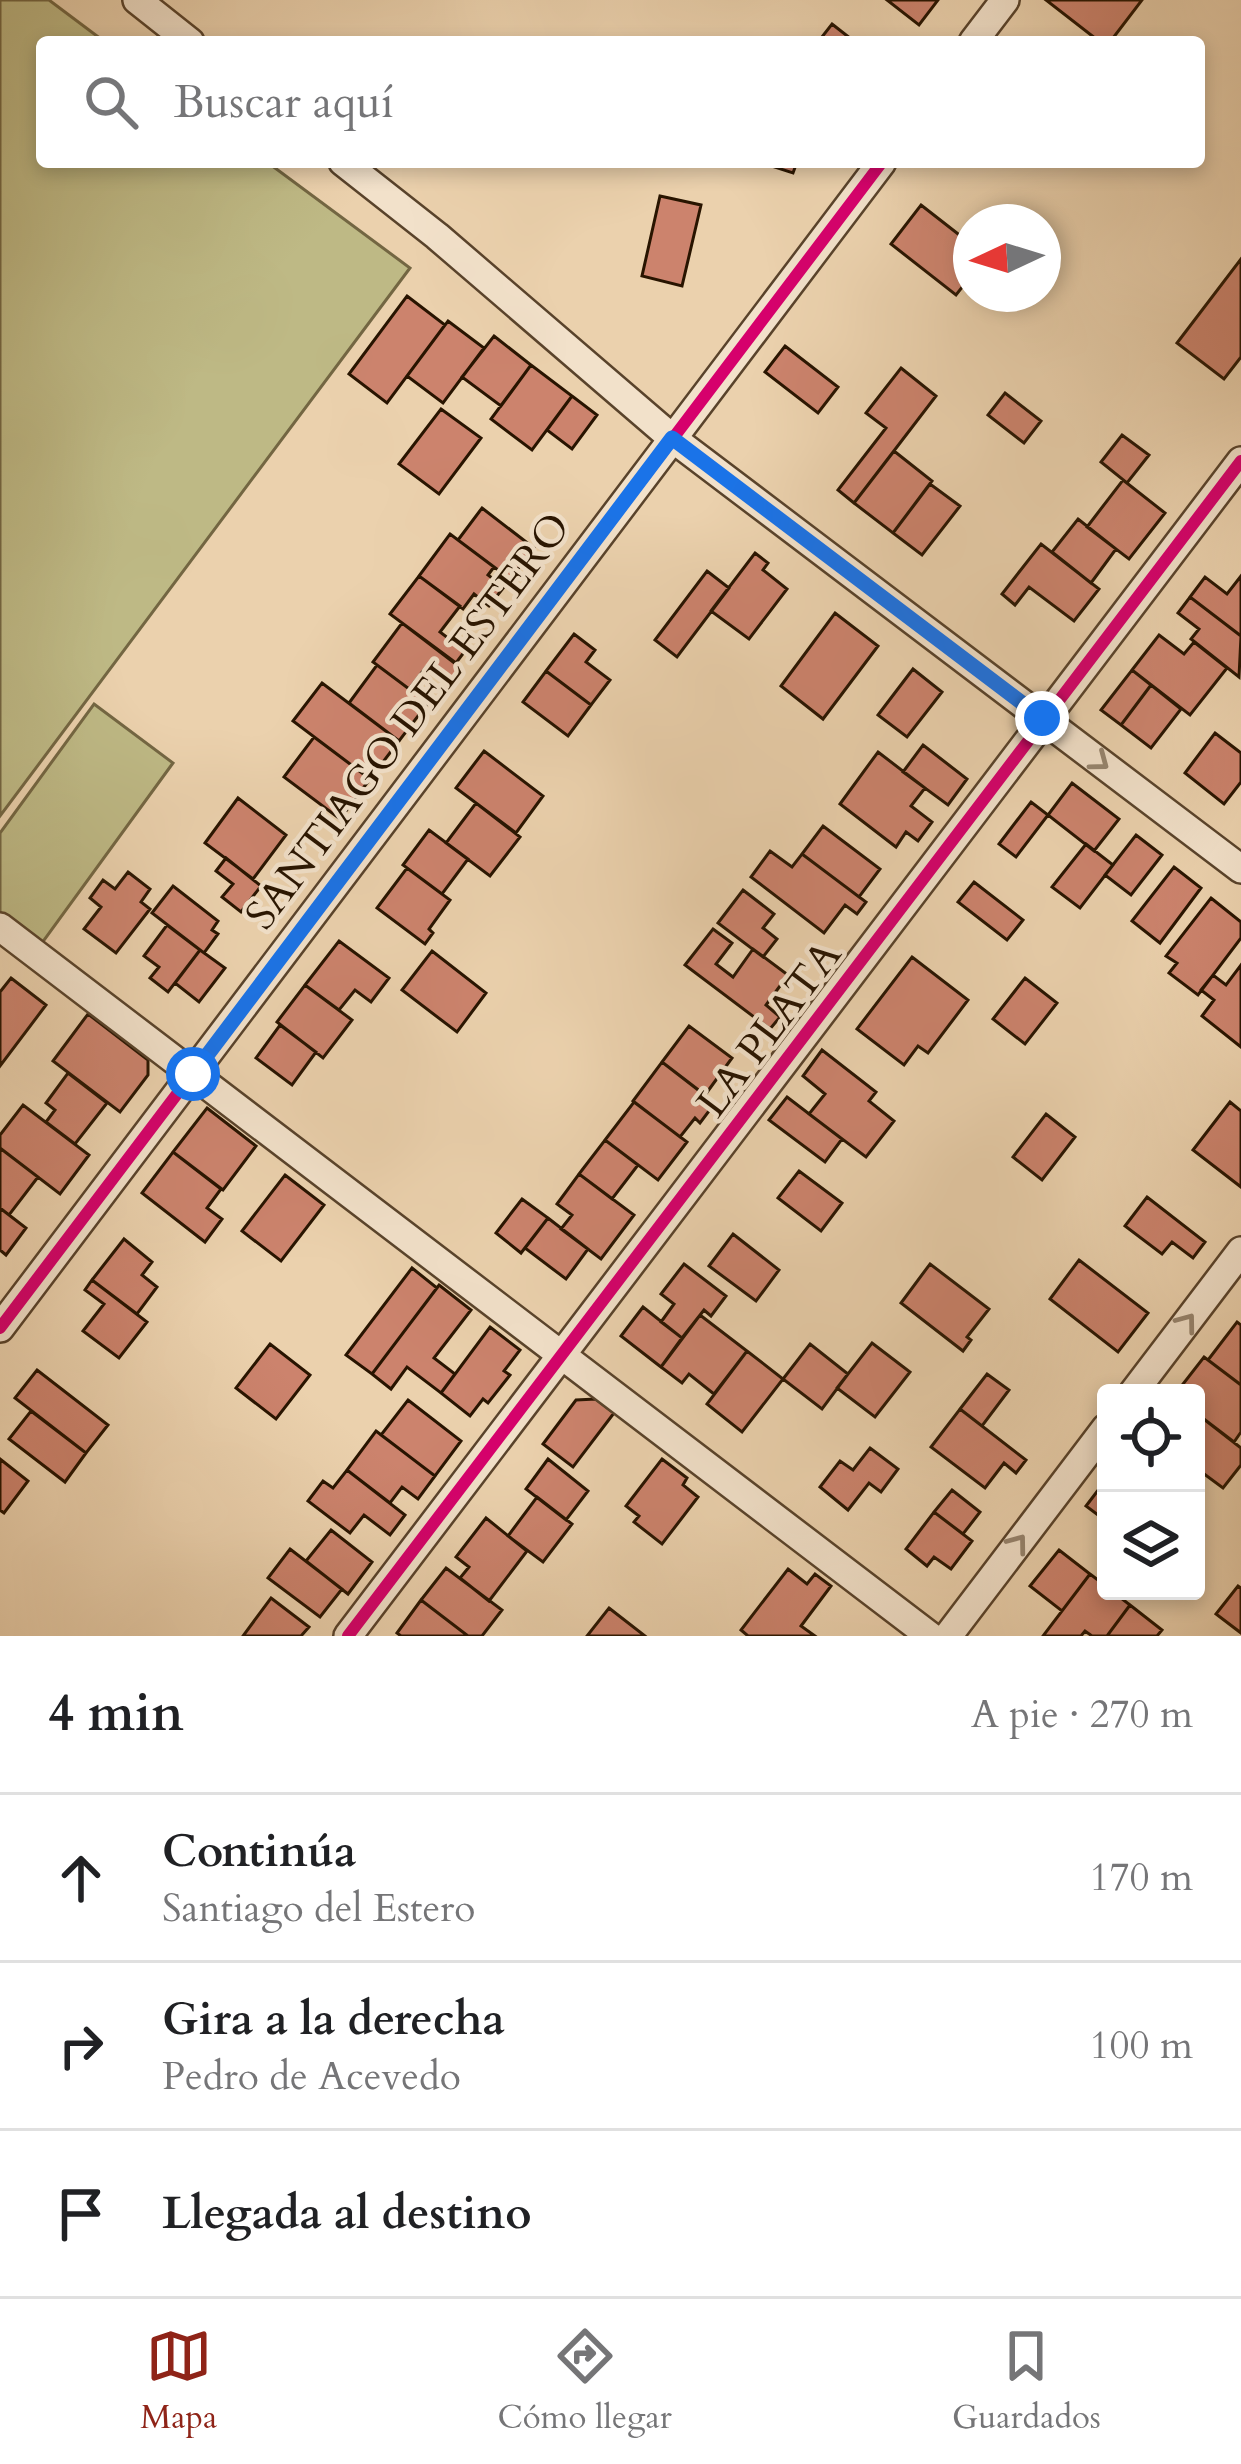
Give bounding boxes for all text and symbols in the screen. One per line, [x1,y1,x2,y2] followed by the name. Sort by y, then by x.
[36,36,1205,168] search box
[78,69,144,135] icon: search
[174,72,394,133] text: Buscar aquí
[953,204,1061,312] north arrow
[232,501,584,941] street label: SANTIAGO DEL ESTERO
[1015,691,1069,745] route end
[1087,748,1108,770] one-way arrow
[684,929,854,1129] street label: LA PLATA
[166,1047,220,1101] route start
[1173,1314,1194,1336] one-way arrow
[1097,1384,1205,1600] map controls
[1097,1384,1205,1492] button: locate
[1097,1492,1205,1600] button: layers
[1004,1535,1026,1556] one-way arrow
[48,1679,184,1749] text: 4 min
[971,1688,1193,1741] text: A pie · 270 m
[162,1821,356,1882] text: Continúa
[48,1845,114,1911] icon: ahead
[1090,1851,1193,1904] text: 170 m
[162,1882,475,1935] text: Santiago del Estero
[162,1989,505,2050] text: Gira a la derecha
[48,2013,114,2079] icon: right
[1090,2019,1193,2072] text: 100 m
[162,2050,461,2103] text: Pedro de Acevedo
[48,2181,114,2247] icon: arrive
[162,2183,532,2244] text: Llegada al destino
[140,2323,217,2440] tab: Mapa
[498,2323,672,2440] tab: Cómo llegar
[952,2323,1101,2440] tab: Guardados

